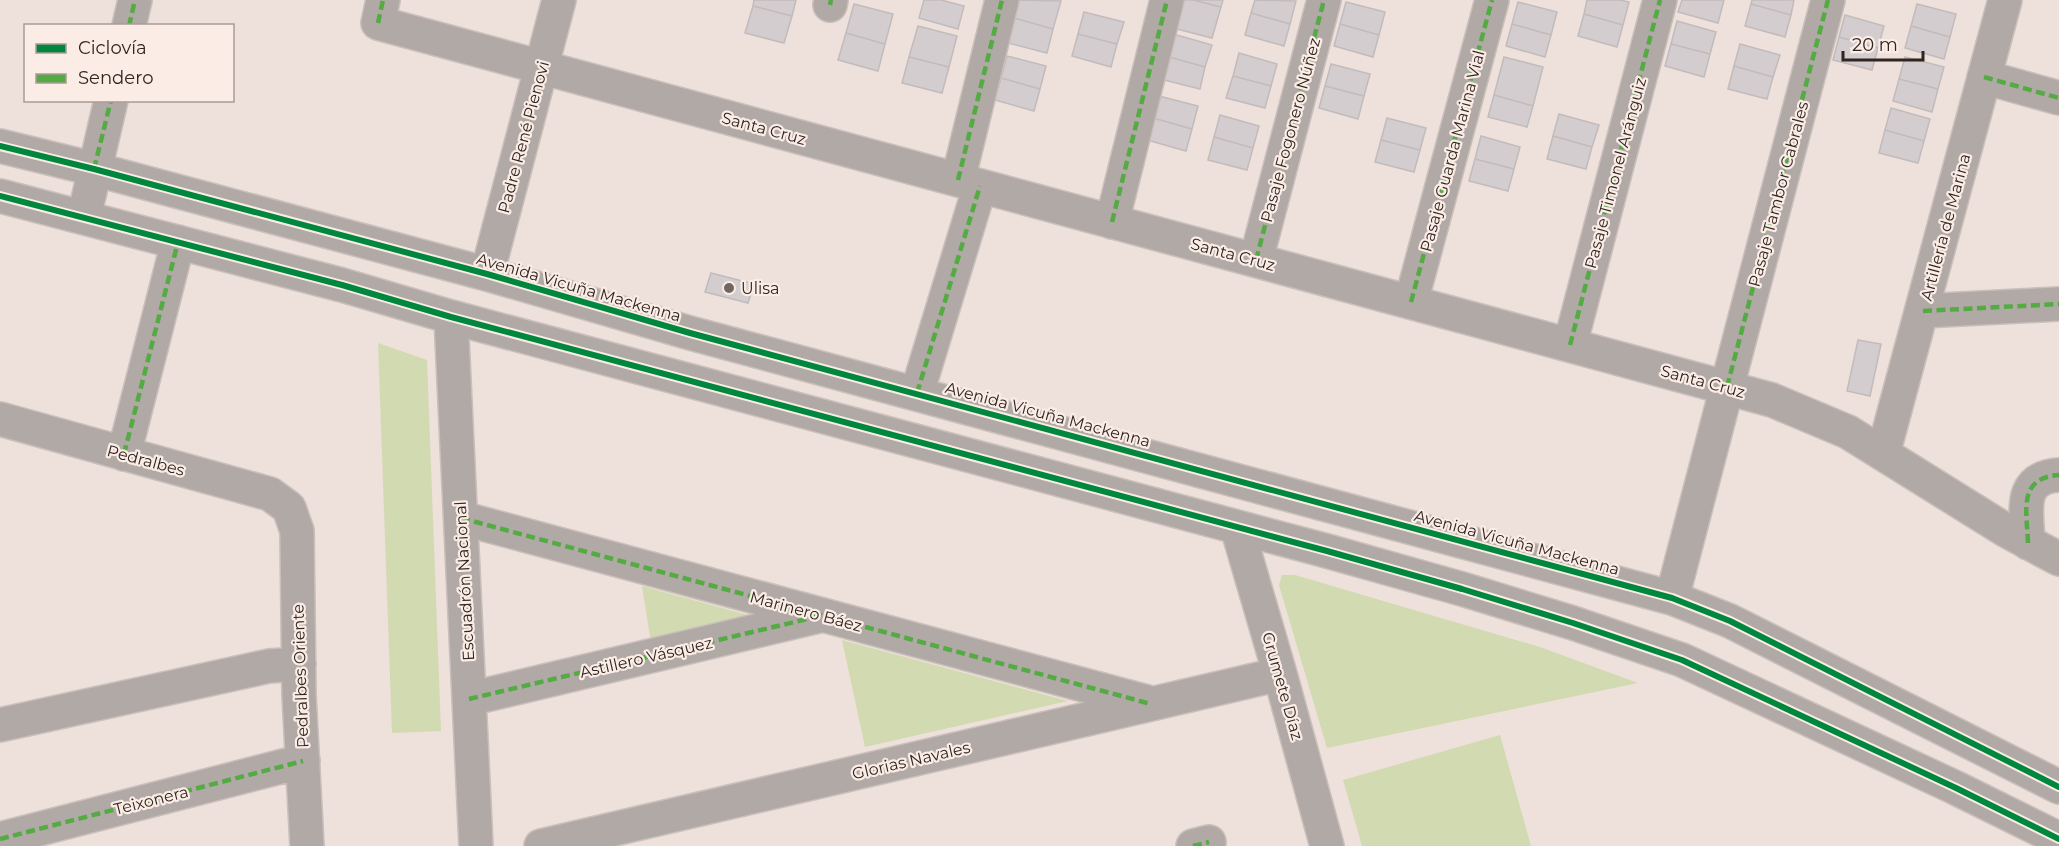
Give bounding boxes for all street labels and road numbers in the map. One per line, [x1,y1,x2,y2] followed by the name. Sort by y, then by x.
[1257,36,1324,225] street label: Pasaje Fogonero Núñez
[1416,48,1489,254] street label: Pasaje Guarda Marina Vial
[494,59,553,215] street label: Padre René Pienovi
[1581,75,1650,271] street label: Pasaje Timonel Aránguiz
[1745,99,1812,289] street label: Pasaje Tambor Cabrales
[720,108,808,149] street label: Santa Cruz
[1917,151,1974,303] street label: Artillería de Marina
[1189,234,1277,275] street label: Santa Cruz
[474,249,683,326] street label: Avenida Vicuña Mackenna
[1659,361,1747,402] street label: Santa Cruz
[943,378,1153,451] street label: Avenida Vicuña Mackenna
[105,441,187,480] street label: Pedralbes
[451,501,478,661] street label: Escuadrón Nacional
[1412,506,1622,579] street label: Avenida Vicuña Mackenna
[748,587,864,636] street label: Marinero Báez
[288,604,313,748] street label: Pedralbes Oriente
[1258,630,1307,742] street label: Grumete Díaz
[578,633,714,682] street label: Astillero Vásquez
[850,738,972,783] street label: Glorias Navales
[112,782,190,819] street label: Teixonera

